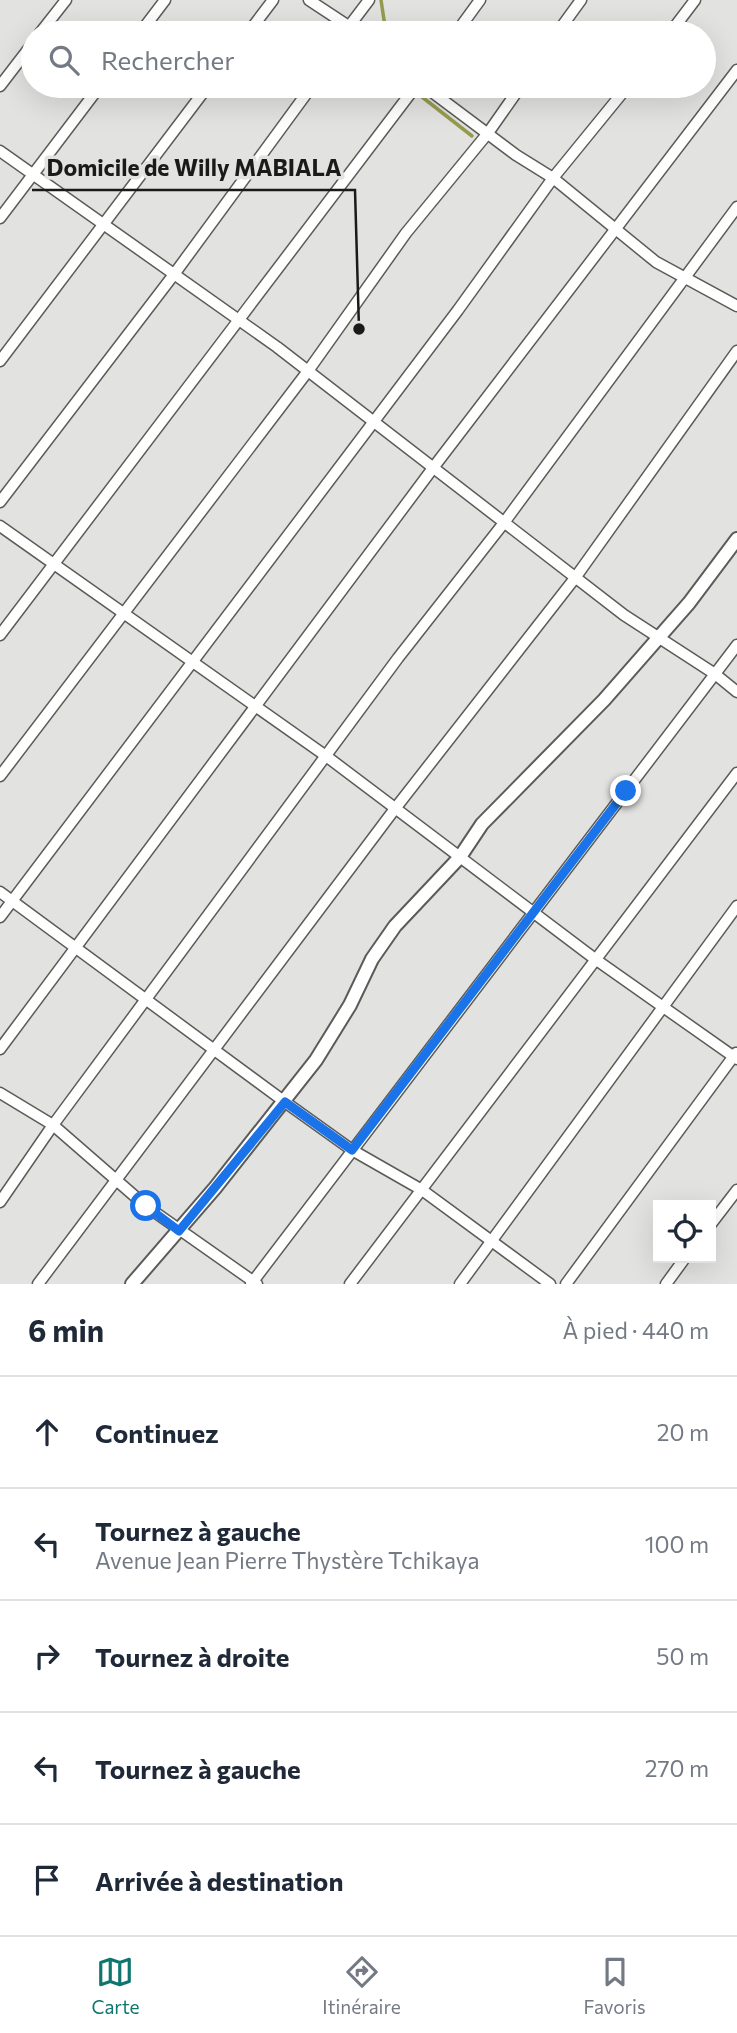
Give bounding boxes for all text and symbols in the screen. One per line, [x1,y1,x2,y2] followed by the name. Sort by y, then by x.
[21,21,716,98] search box
[45,41,83,79] icon: search
[101,44,235,75] text: Rechercher
[32,146,355,190] callout: Domicile de Willy MABIALA
[47,153,342,181] text: Domicile de Willy MABIALA
[610,775,641,806] route end
[130,1190,161,1221] route start
[653,1200,716,1263] map controls
[653,1200,716,1263] button: locate
[28,1311,104,1348] text: 6 min
[562,1316,709,1344] text: À pied · 440 m
[28,1413,66,1451] icon: ahead
[95,1417,219,1448] text: Continuez
[657,1418,709,1446] text: 20 m
[95,1515,301,1546] text: Tournez à gauche
[28,1525,66,1563] icon: left
[645,1530,709,1558] text: 100 m
[95,1546,479,1574] text: Avenue Jean Pierre Thystère Tchikaya
[28,1637,66,1675] icon: right
[95,1641,290,1672] text: Tournez à droite
[656,1642,709,1670] text: 50 m
[28,1749,66,1787] icon: left
[95,1753,301,1784] text: Tournez à gauche
[645,1754,709,1782] text: 270 m
[28,1861,66,1899] icon: arrive
[95,1865,343,1896] text: Arrivée à destination
[91,1953,140,2018] tab: Carte
[322,1953,401,2018] tab: Itinéraire
[584,1953,646,2018] tab: Favoris

